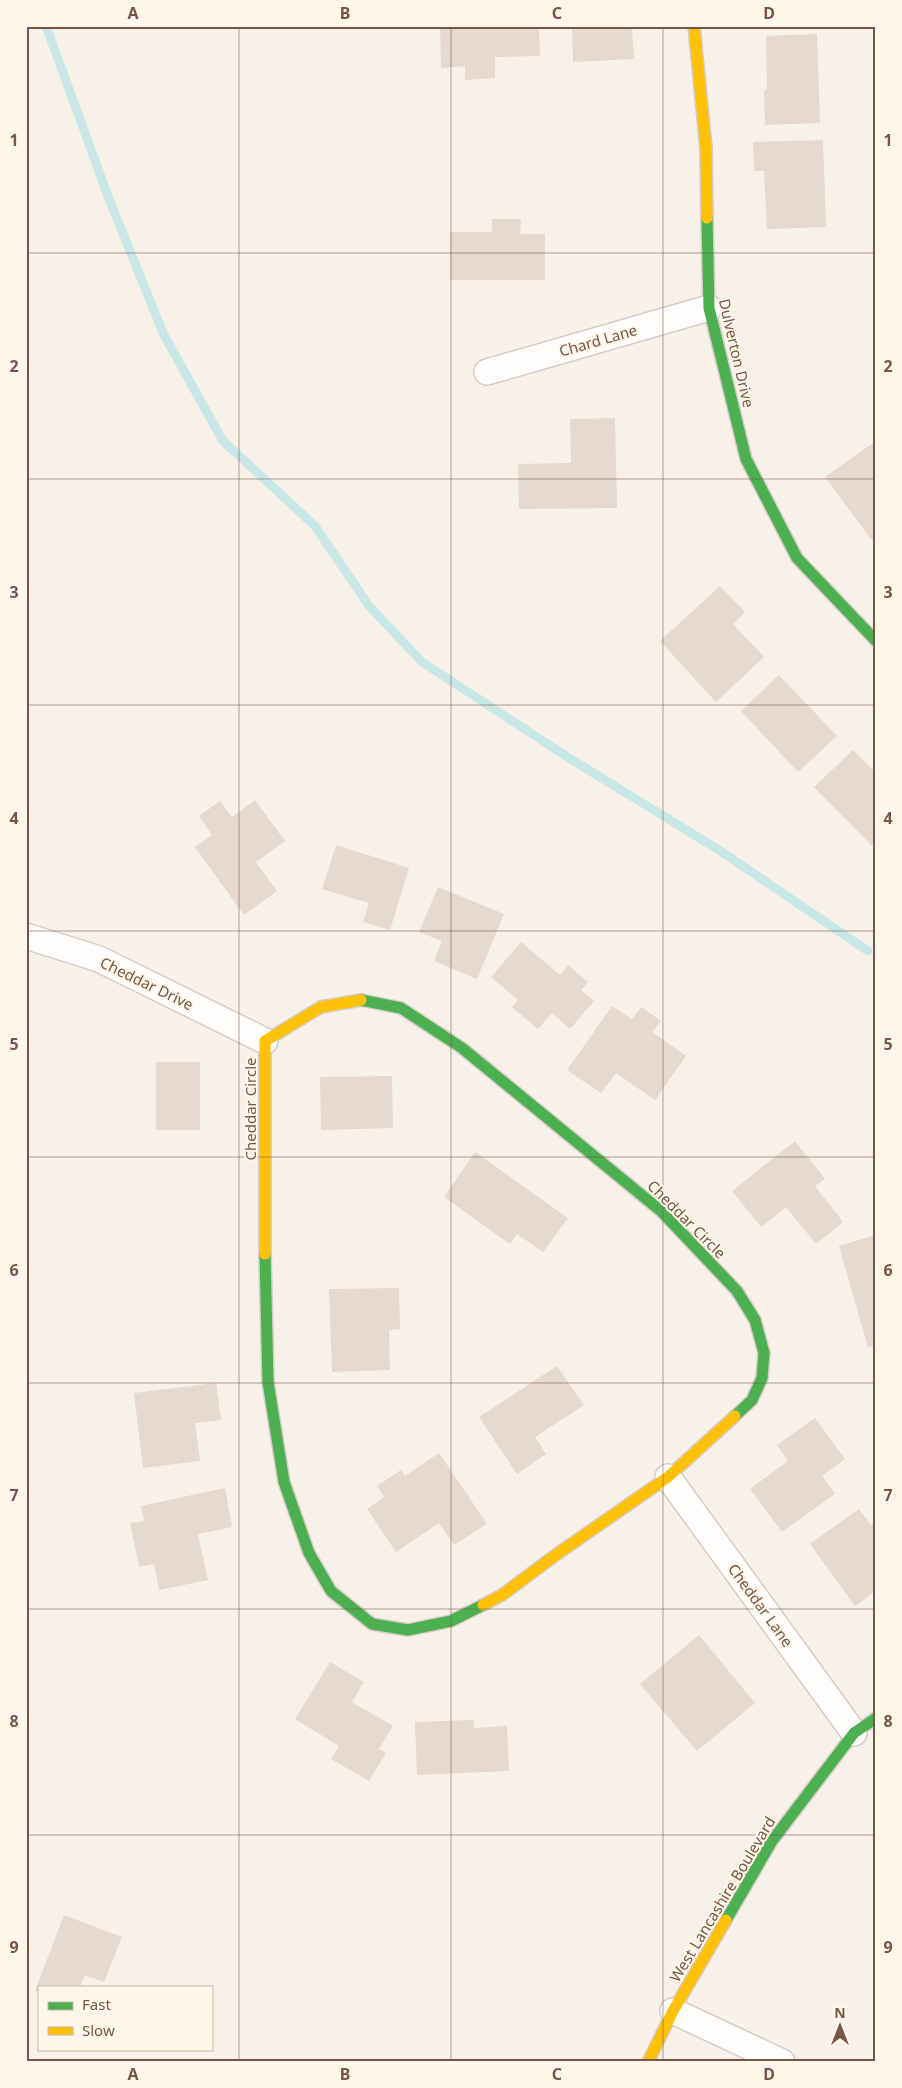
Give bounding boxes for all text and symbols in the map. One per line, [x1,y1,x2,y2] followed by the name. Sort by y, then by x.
[127,2,139,24] text: A
[340,2,350,24] text: B
[552,2,562,24] text: C
[763,2,775,24] text: D
[9,129,19,151] text: 1
[883,129,893,151] text: 1
[715,297,759,409] street label: Dulverton Drive
[557,319,639,361] street label: Chard Lane
[9,355,19,377] text: 2
[883,355,893,377] text: 2
[9,581,19,603] text: 3
[883,581,893,603] text: 3
[9,807,19,829] text: 4
[883,807,893,829] text: 4
[97,952,197,1014] street label: Cheddar Drive
[9,1033,19,1055] text: 5
[883,1033,893,1055] text: 5
[240,1058,260,1160] street label: Cheddar Circle
[644,1176,730,1262] street label: Cheddar Circle
[9,1259,19,1281] text: 6
[883,1259,893,1281] text: 6
[9,1484,19,1506] text: 7
[883,1484,893,1506] text: 7
[724,1559,798,1651] street label: Cheddar Lane
[9,1710,19,1732] text: 8
[883,1710,893,1732] text: 8
[665,1813,779,1985] street label: West Lancashire Boulevard
[9,1936,19,1958] text: 9
[883,1936,893,1958] text: 9
[38,1986,212,2050] legend
[82,1994,111,2014] text: Fast
[814,2000,864,2050] north arrow
[834,2003,846,2022] text: N
[82,2020,115,2040] text: Slow
[127,2063,139,2085] text: A
[340,2063,350,2085] text: B
[552,2063,562,2085] text: C
[763,2063,775,2085] text: D

